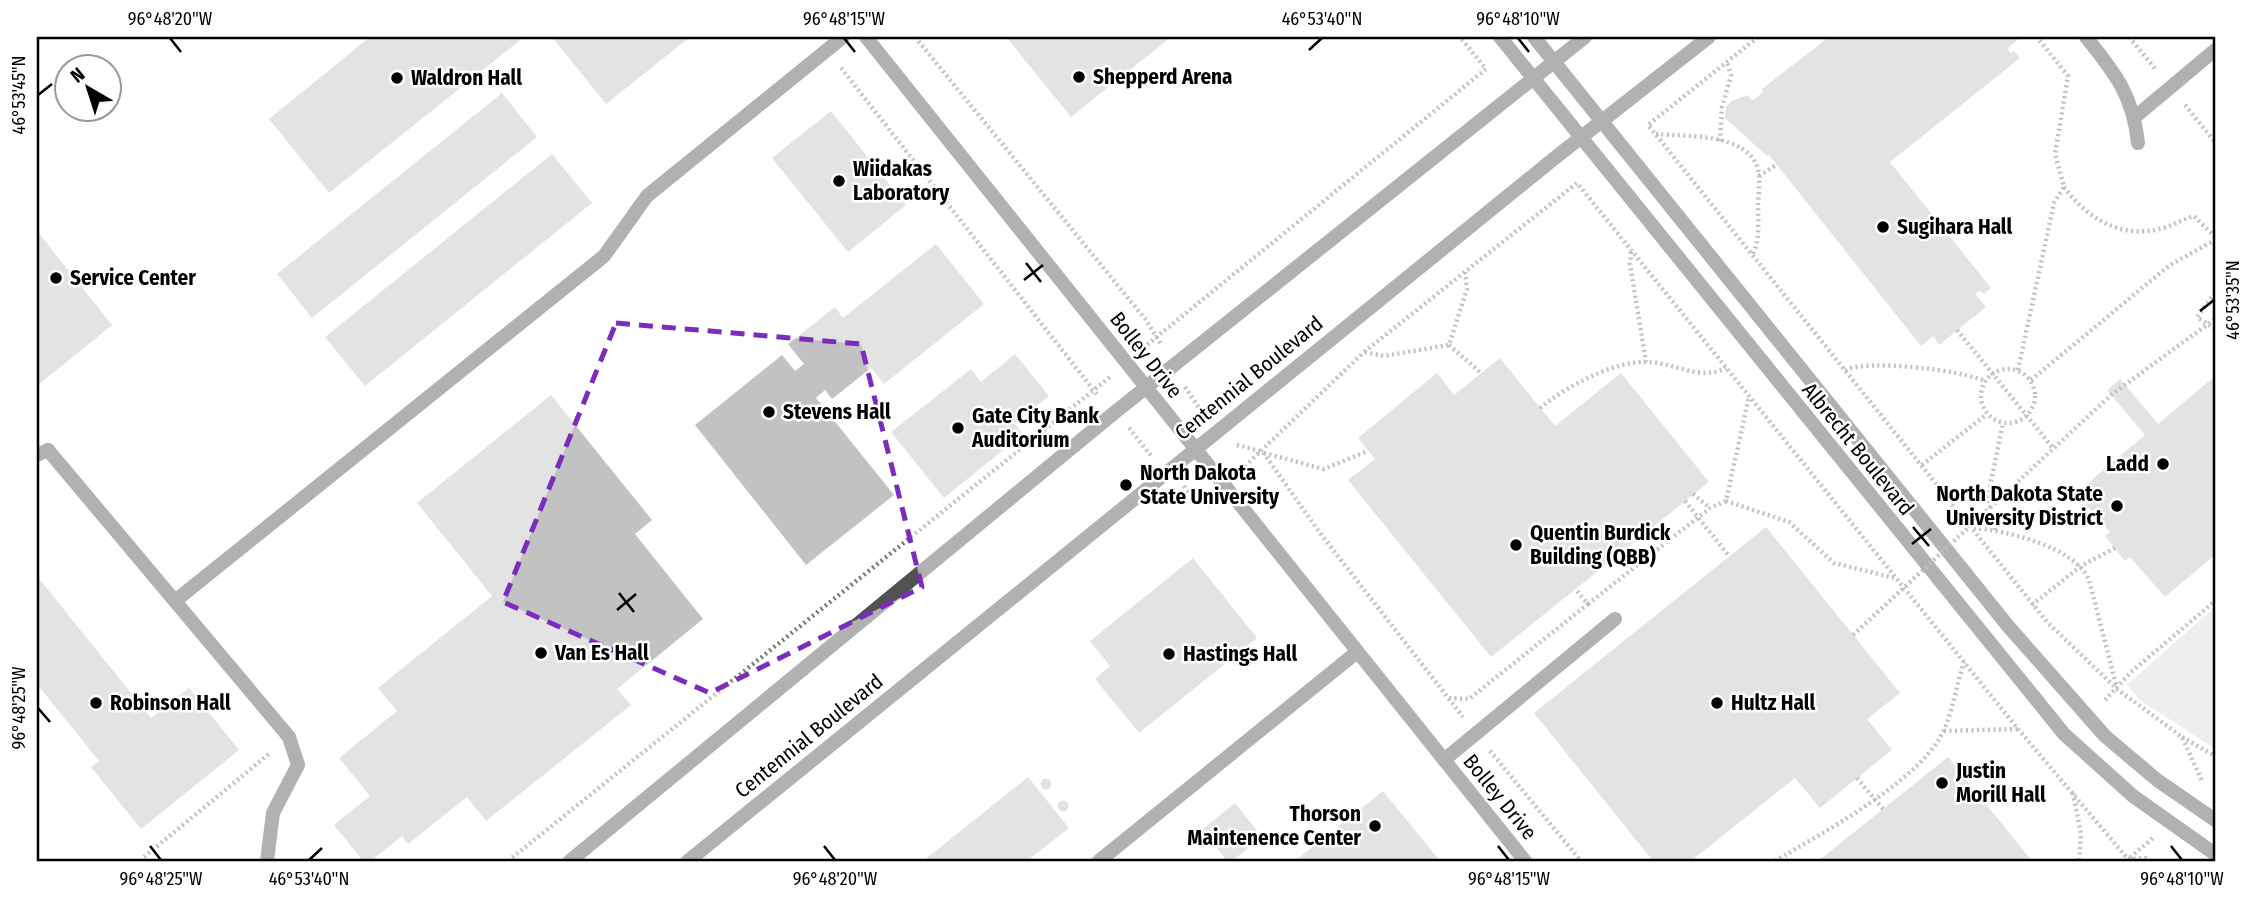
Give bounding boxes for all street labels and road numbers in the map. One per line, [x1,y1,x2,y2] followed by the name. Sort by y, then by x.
[1104,307,1188,403] street label: Bolley Drive
[1170,310,1328,446] street label: Centennial Boulevard
[1797,377,1919,521] street label: Albrecht Boulevard
[730,668,888,804] street label: Centennial Boulevard
[1458,749,1542,845] street label: Bolley Drive

